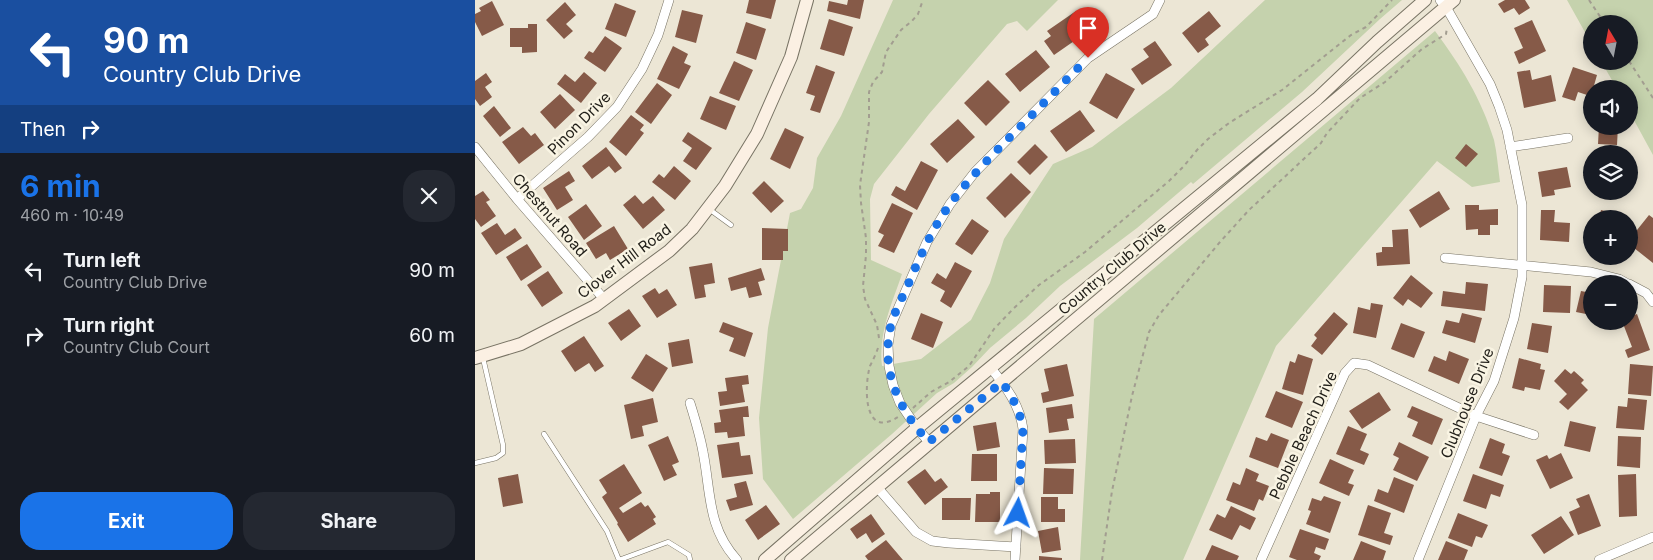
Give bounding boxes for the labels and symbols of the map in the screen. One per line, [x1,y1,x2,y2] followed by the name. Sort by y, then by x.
[1067,7,1109,58] pin
[1583,15,1637,70] north arrow
[544,88,614,158] street label: Pinon Drive
[509,169,591,261] street label: Chestnut Road
[1054,217,1170,319] street label: Country Club Drive
[573,220,675,302] street label: Clover Hill Road
[1436,345,1498,461] street label: Clubhouse Drive
[1265,368,1341,502] street label: Pebble Beach Drive
[991,486,1043,538] position arrow

